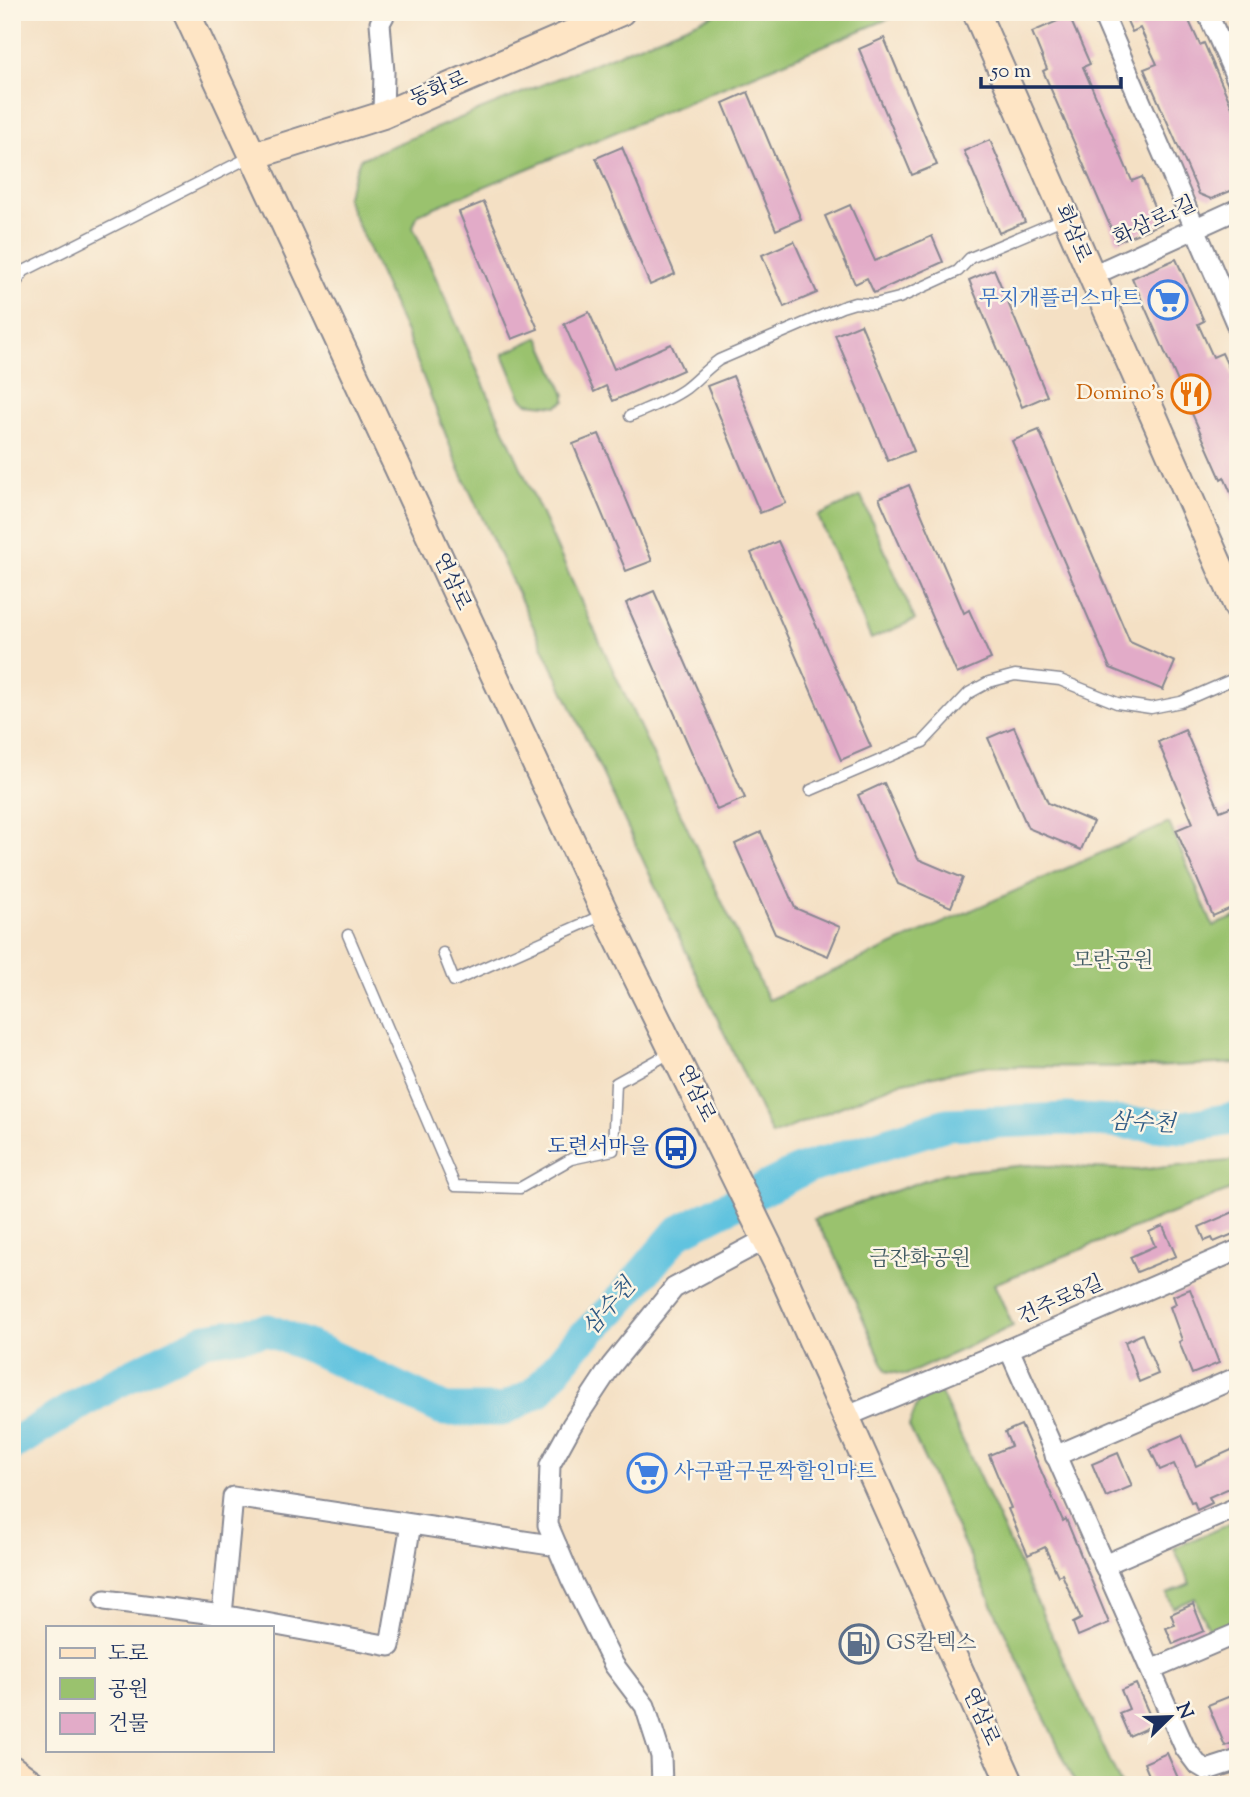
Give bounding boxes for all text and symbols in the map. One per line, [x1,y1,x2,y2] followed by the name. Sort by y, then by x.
[981,46,1120,90] scale bar
[990,57,1031,87] text: 50 m
[405,64,473,116] street label: 동화로
[1109,190,1201,254] street label: 화삼로1길
[1046,200,1098,268] street label: 화삼로
[1147,279,1189,321] supermarket icon: 무지개플러스마트
[979,285,1141,315] place label: 무지개플러스마트
[1170,373,1212,415] restaurant icon: Domino's
[1076,379,1164,409] place label: Domino's
[425,548,477,616] street label: 연삼로
[1072,947,1154,977] park label: 모란공원
[668,1060,722,1128] street label: 연삼로
[1108,1106,1178,1142] water label: 삼수천
[655,1127,697,1169] bus stop icon: 도련서마을
[548,1133,649,1163] place label: 도련서마을
[869,1245,971,1275] park label: 금잔화공원
[1013,1269,1109,1333] street label: 건주로8길
[576,1271,645,1344] water label: 삼수천
[626,1452,668,1494] supermarket icon: 사구팔구문짝할인마트
[674,1458,877,1488] place label: 사구팔구문짝할인마트
[838,1623,880,1665] fuel station icon: GS칼텍스
[46,1626,273,1752] legend
[886,1629,977,1659] place label: GS칼텍스
[108,1640,149,1670] text: 도로
[108,1676,149,1706] text: 공원
[1134,1682,1204,1752] north arrow
[954,1683,1006,1751] street label: 연삼로
[1168,1699,1199,1724] text: N
[108,1710,149,1740] text: 건물

